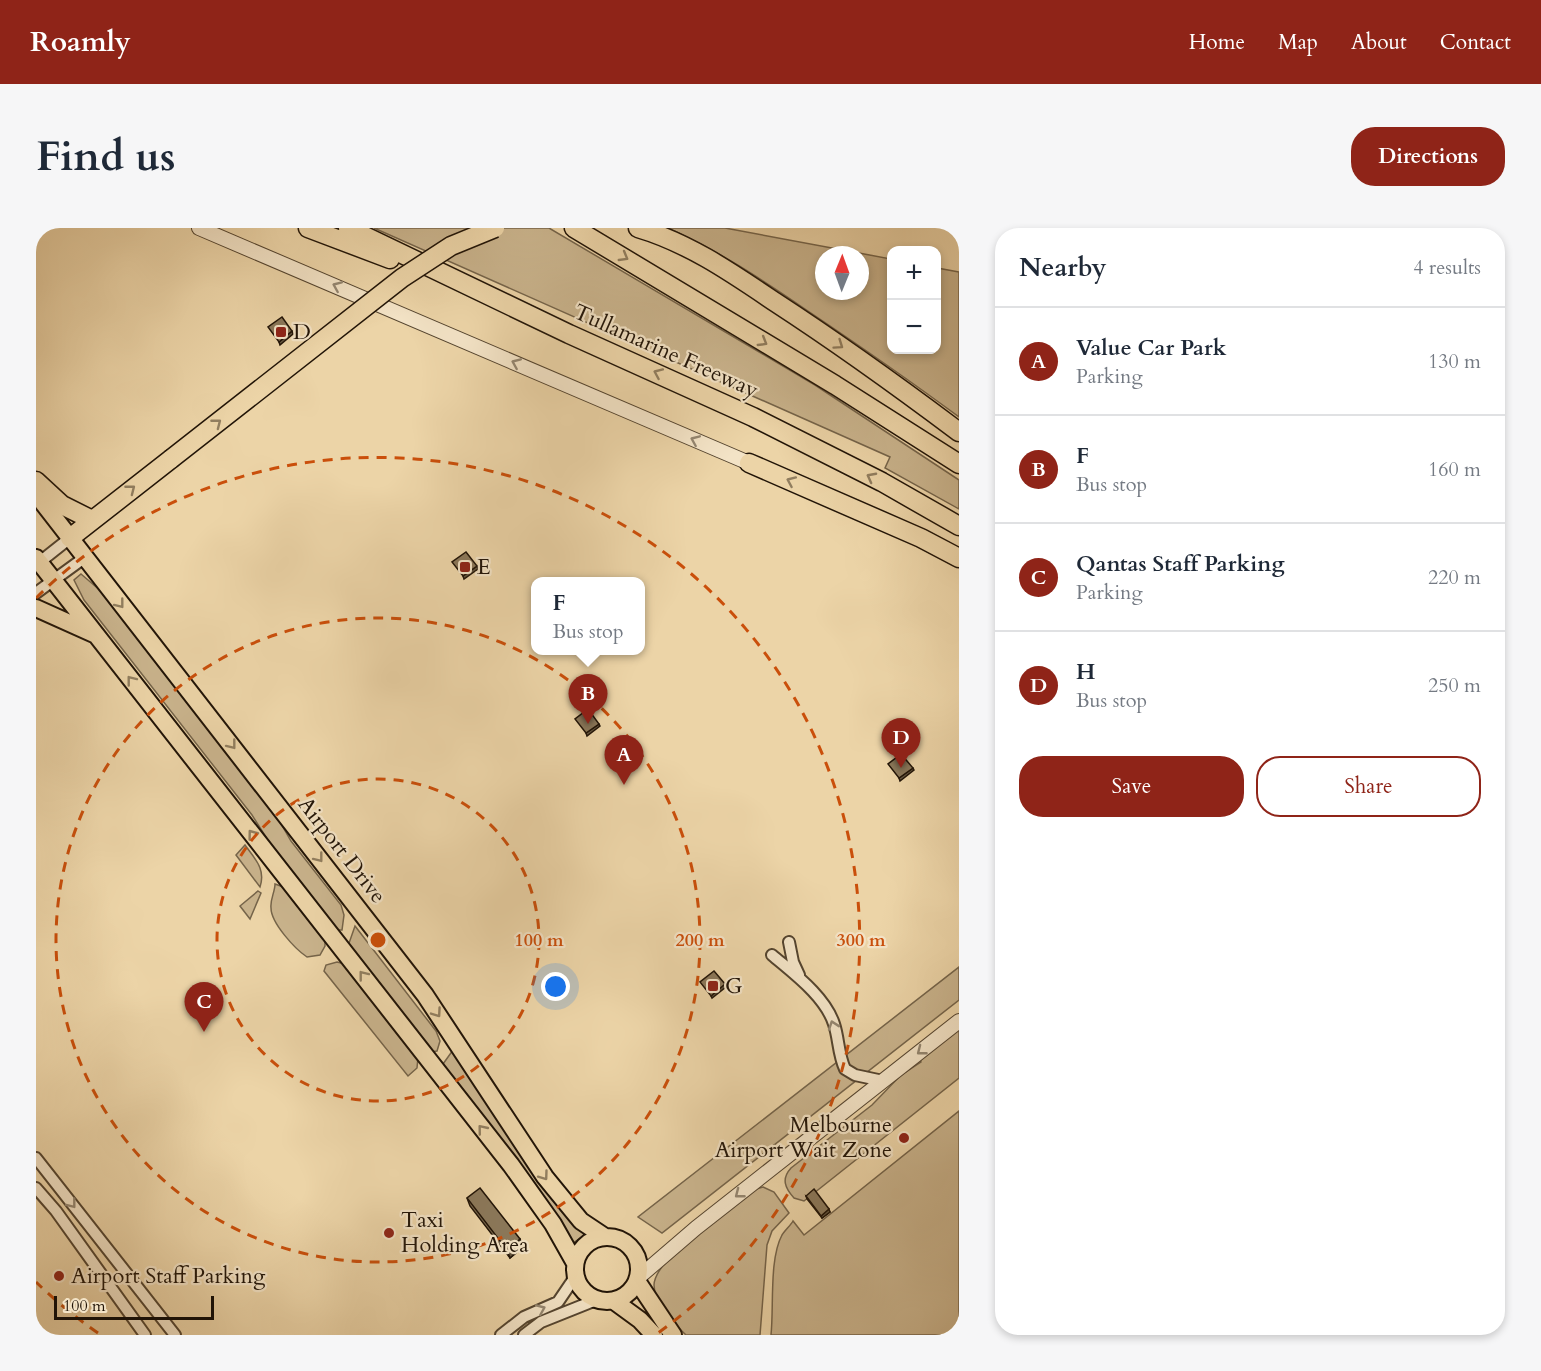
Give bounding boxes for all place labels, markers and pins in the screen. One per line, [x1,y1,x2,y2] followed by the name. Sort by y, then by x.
[293,317,311,347] place label: D
[274,325,288,339] marker: D
[477,552,491,582] place label: E
[458,560,472,574] marker: E
[568,674,608,724] pin: B
[882,718,920,768] pin: D
[604,736,644,785] pin: A
[368,930,388,950] centre of rings
[725,971,742,1001] place label: G
[706,979,720,993] marker: G
[184,982,224,1032] pin: C
[715,1110,892,1165] place label: Melbourne Airport Wait Zone
[897,1131,911,1145] marker: Melbourne Airport Wait Zone
[401,1205,529,1260] place label: Taxi Holding Area
[382,1226,396,1240] marker: Taxi Holding Area
[71,1261,266,1291] place label: Airport Staff Parking
[52,1269,66,1283] marker: Airport Staff Parking

